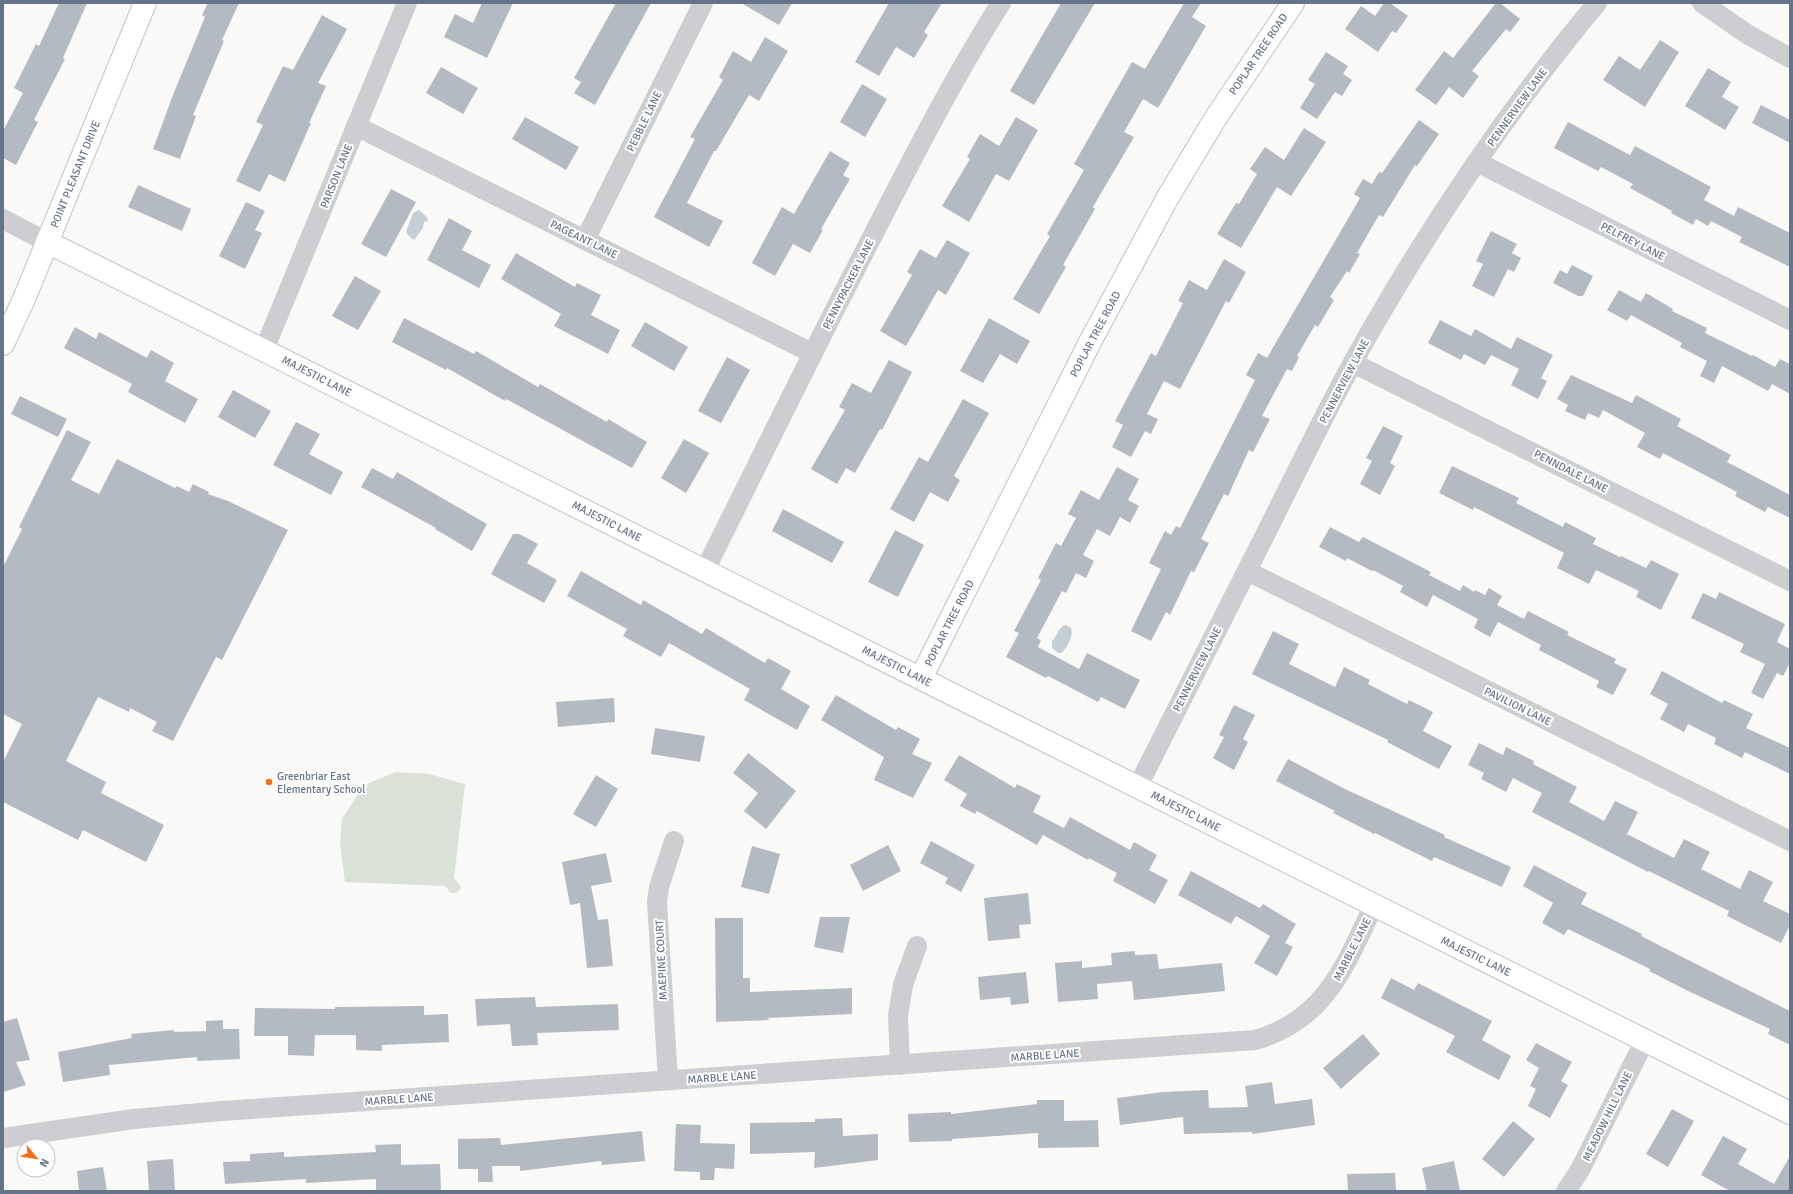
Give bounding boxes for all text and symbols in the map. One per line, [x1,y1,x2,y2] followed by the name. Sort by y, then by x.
[1226,11,1290,97] street label: POPLAR TREE ROAD
[1485,66,1550,149] street label: PENNERVIEW LANE
[624,89,665,154] street label: PEBBLE LANE
[48,119,103,230] street label: POINT PLEASANT DRIVE
[318,142,355,210] street label: PARSON LANE
[548,217,620,261] street label: PAGEANT LANE
[1598,220,1667,263] street label: PELFREY LANE
[820,237,877,332] street label: PENNYPACKER LANE
[1067,289,1124,379] street label: POPLAR TREE ROAD
[1317,337,1372,426] street label: PENNERVIEW LANE
[280,353,354,400] street label: MAJESTIC LANE
[1532,447,1610,496] street label: PENNDALE LANE
[570,498,644,545] street label: MAJESTIC LANE
[922,578,977,669] street label: POPLAR TREE ROAD
[1170,625,1225,714] street label: PENNERVIEW LANE
[860,643,934,690] street label: MAJESTIC LANE
[1482,685,1554,728] street label: PAVILION LANE
[277,770,365,796] place label: Greenbriar East Elementary School
[264,777,274,787] marker: Greenbriar East Elementary School
[1149,788,1223,835] street label: MAJESTIC LANE
[1331,915,1374,983] street label: MARBLE LANE
[653,919,670,1000] street label: MAEPINE COURT
[1439,934,1513,979] street label: MAJESTIC LANE
[1010,1047,1080,1064] street label: MARBLE LANE
[687,1069,757,1086] street label: MARBLE LANE
[1580,1069,1635,1163] street label: MEADOW HILL LANE
[364,1091,434,1108] street label: MARBLE LANE
[16,1138,56,1178] north arrow
[37,1156,52,1169] text: N

